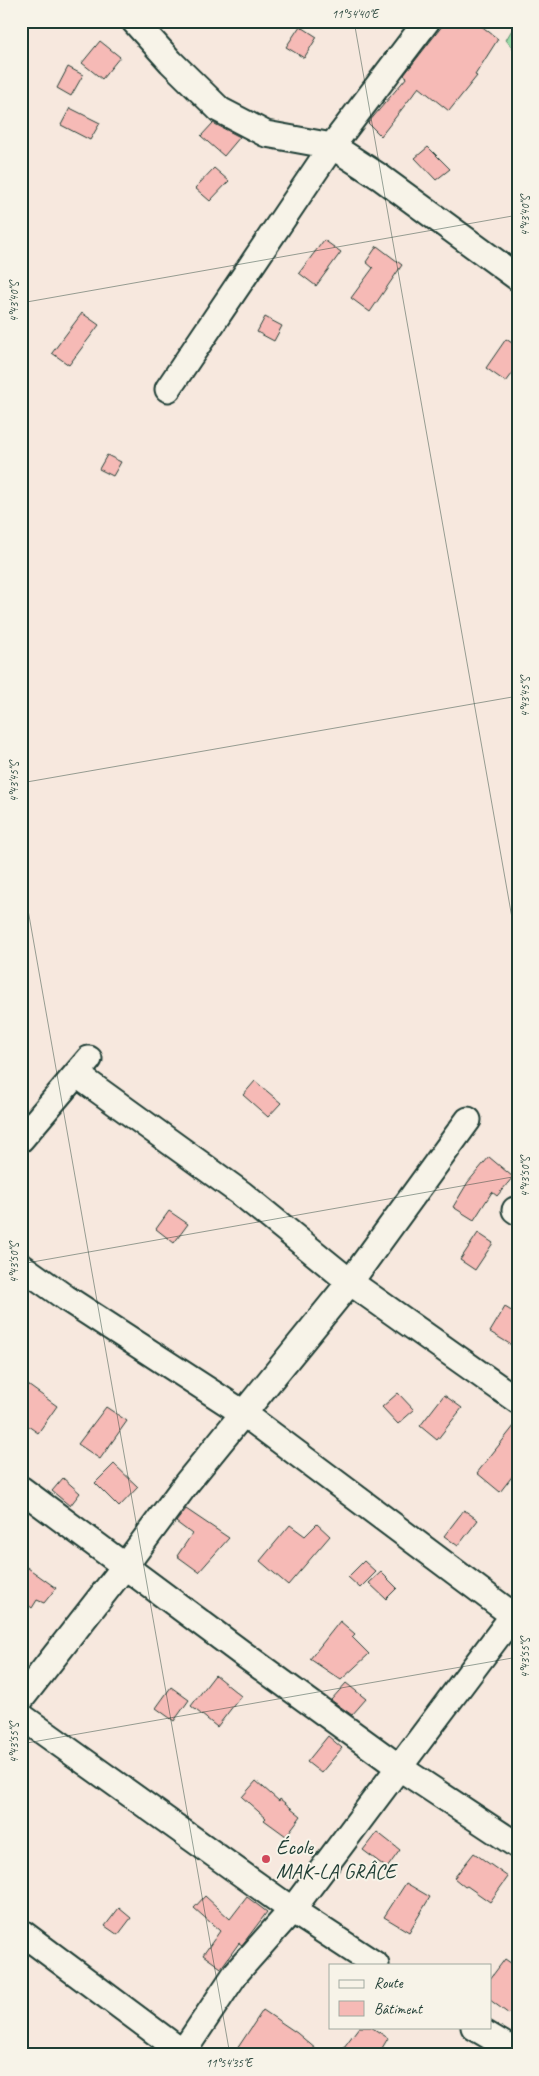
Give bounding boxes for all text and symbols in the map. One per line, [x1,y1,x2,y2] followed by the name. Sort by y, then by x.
[332,6,380,22] text: 11°54'40"E
[517,194,533,236] text: 4°43'40"S
[6,280,22,322] text: 4°43'40"S
[517,675,533,717] text: 4°43'45"S
[6,760,22,802] text: 4°43'45"S
[517,1155,533,1197] text: 4°43'50"S
[6,1241,22,1283] text: 4°43'50"S
[517,1636,533,1678] text: 4°43'55"S
[6,1721,22,1763] text: 4°43'55"S
[276,1834,399,1884] place label: École MAK-LA GRÂCE
[260,1853,272,1865] marker: École MAK-LA GRÂCE
[329,1964,492,2028] legend
[374,1974,404,1993] text: Route
[374,2000,424,2019] text: Bâtiment
[206,2055,254,2071] text: 11°54'35"E

